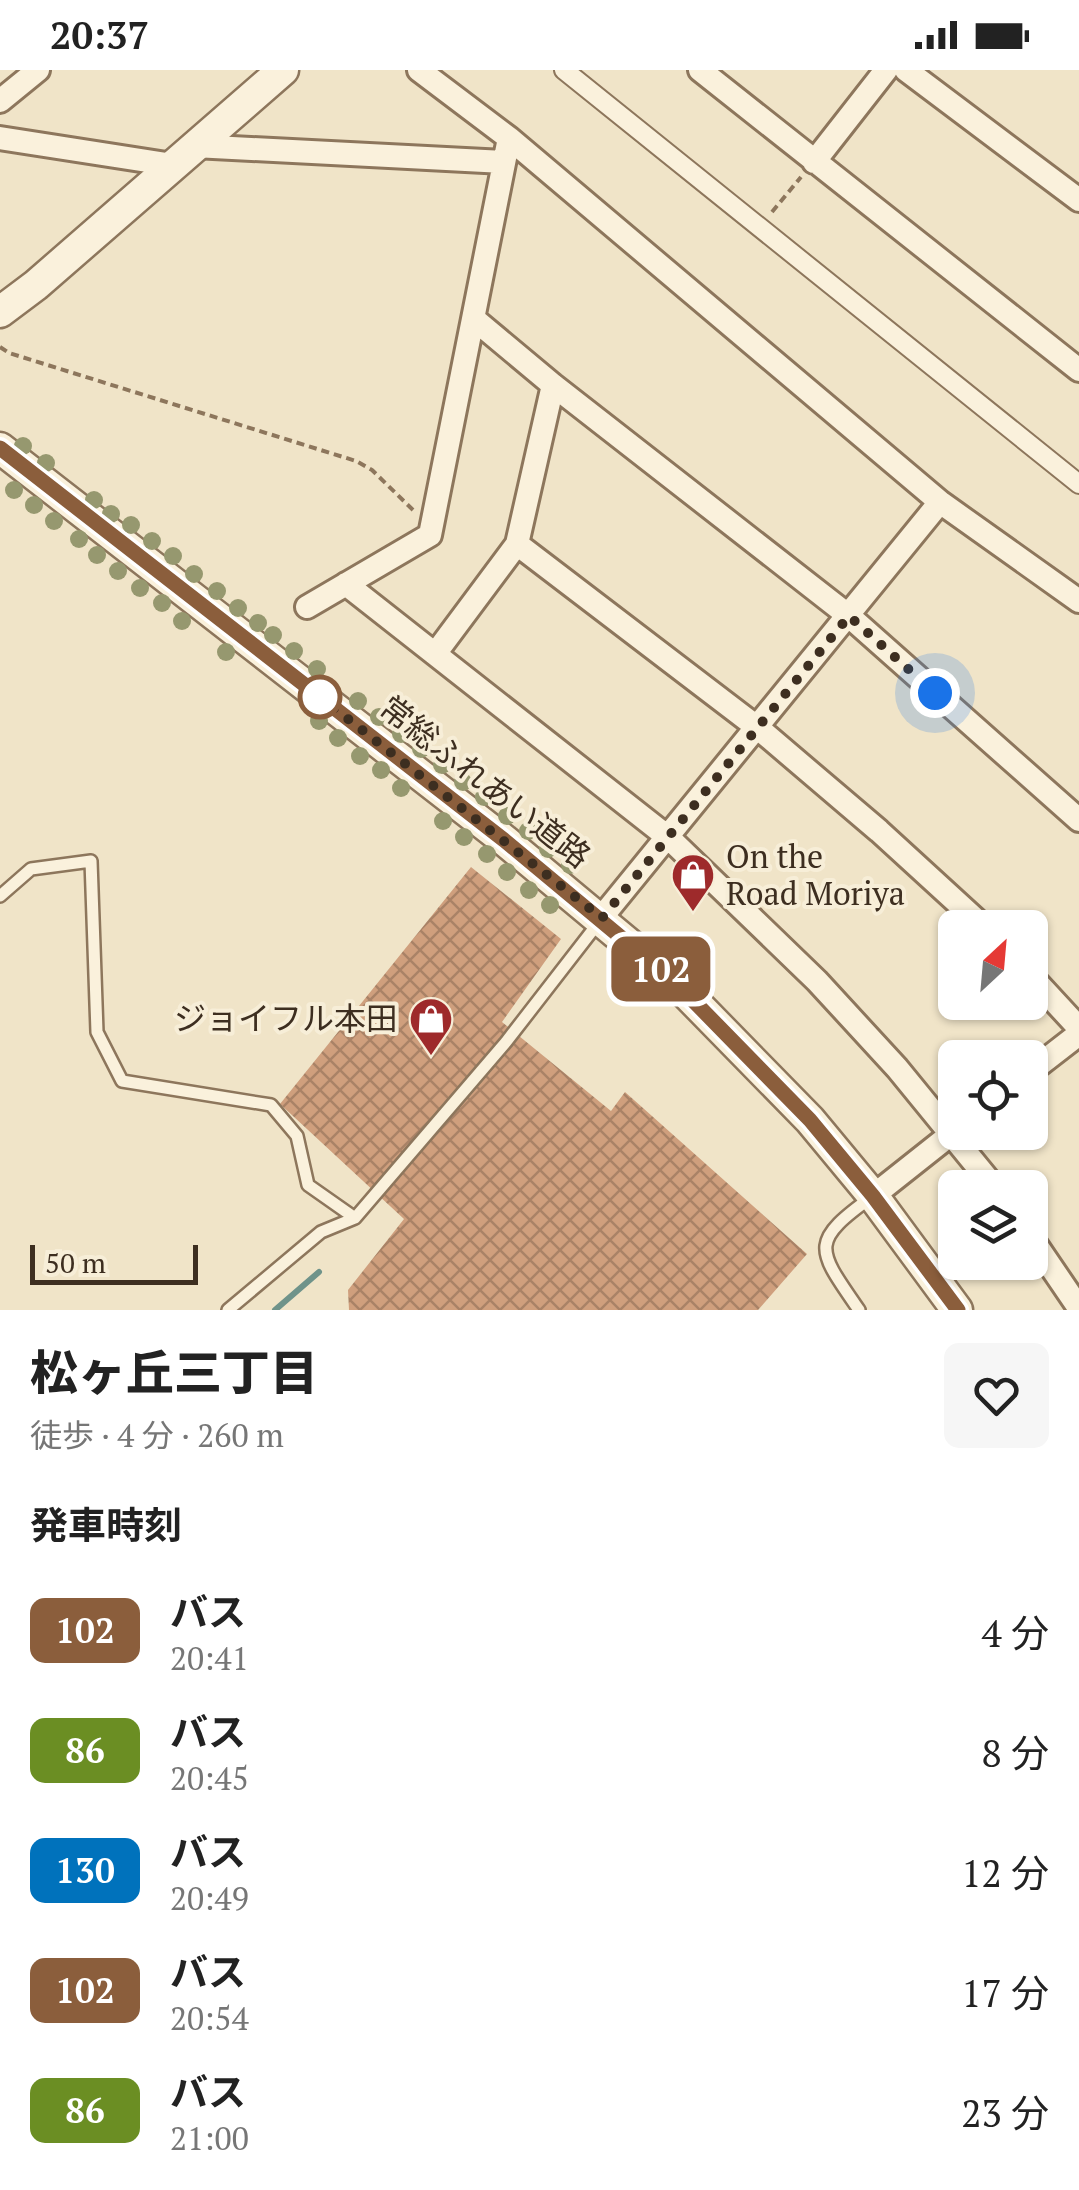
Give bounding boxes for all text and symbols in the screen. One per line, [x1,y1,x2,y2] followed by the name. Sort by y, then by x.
[50,10,149,60] text: 20:37
[910,668,960,718] your location
[299,676,341,718] unlabelled marker
[372,686,599,877] street label: 常総ふれあい道路
[726,835,905,914] place label: On the Road Moriya
[670,852,716,913] shop icon: On the Road Moriya
[938,910,1048,1020] north arrow
[938,910,1048,1280] map controls
[604,936,718,1002] line badge: 102
[631,946,691,992] text: 102
[408,996,454,1057] shop icon: ジョイフル本田
[174,997,398,1039] place label: ジョイフル本田
[938,1040,1048,1150] button: locate
[938,1170,1048,1280] button: layers
[30,1240,198,1284] scale bar
[45,1244,106,1281] text: 50 m
[30,1340,318,1404] text: 松ヶ丘三丁目
[944,1343,1049,1448] button: heart
[30,1414,284,1456] text: 徒歩 · 4 分 · 260 m
[30,1500,182,1550] text: 発車時刻
[170,1587,246,1637] text: バス
[55,1607,115,1653] text: 102
[982,1608,1049,1658] text: 4 分
[170,1637,249,1679] text: 20:41
[170,1707,246,1757] text: バス
[65,1727,105,1773] text: 86
[982,1728,1049,1778] text: 8 分
[170,1757,249,1799] text: 20:45
[170,1827,246,1877] text: バス
[55,1847,115,1893] text: 130
[961,1848,1049,1898] text: 12 分
[170,1877,249,1919] text: 20:49
[170,1947,246,1997] text: バス
[55,1967,115,2013] text: 102
[961,1968,1049,2018] text: 17 分
[170,1997,249,2039] text: 20:54
[170,2067,246,2117] text: バス
[65,2087,105,2133] text: 86
[961,2088,1049,2138] text: 23 分
[170,2117,249,2159] text: 21:00

